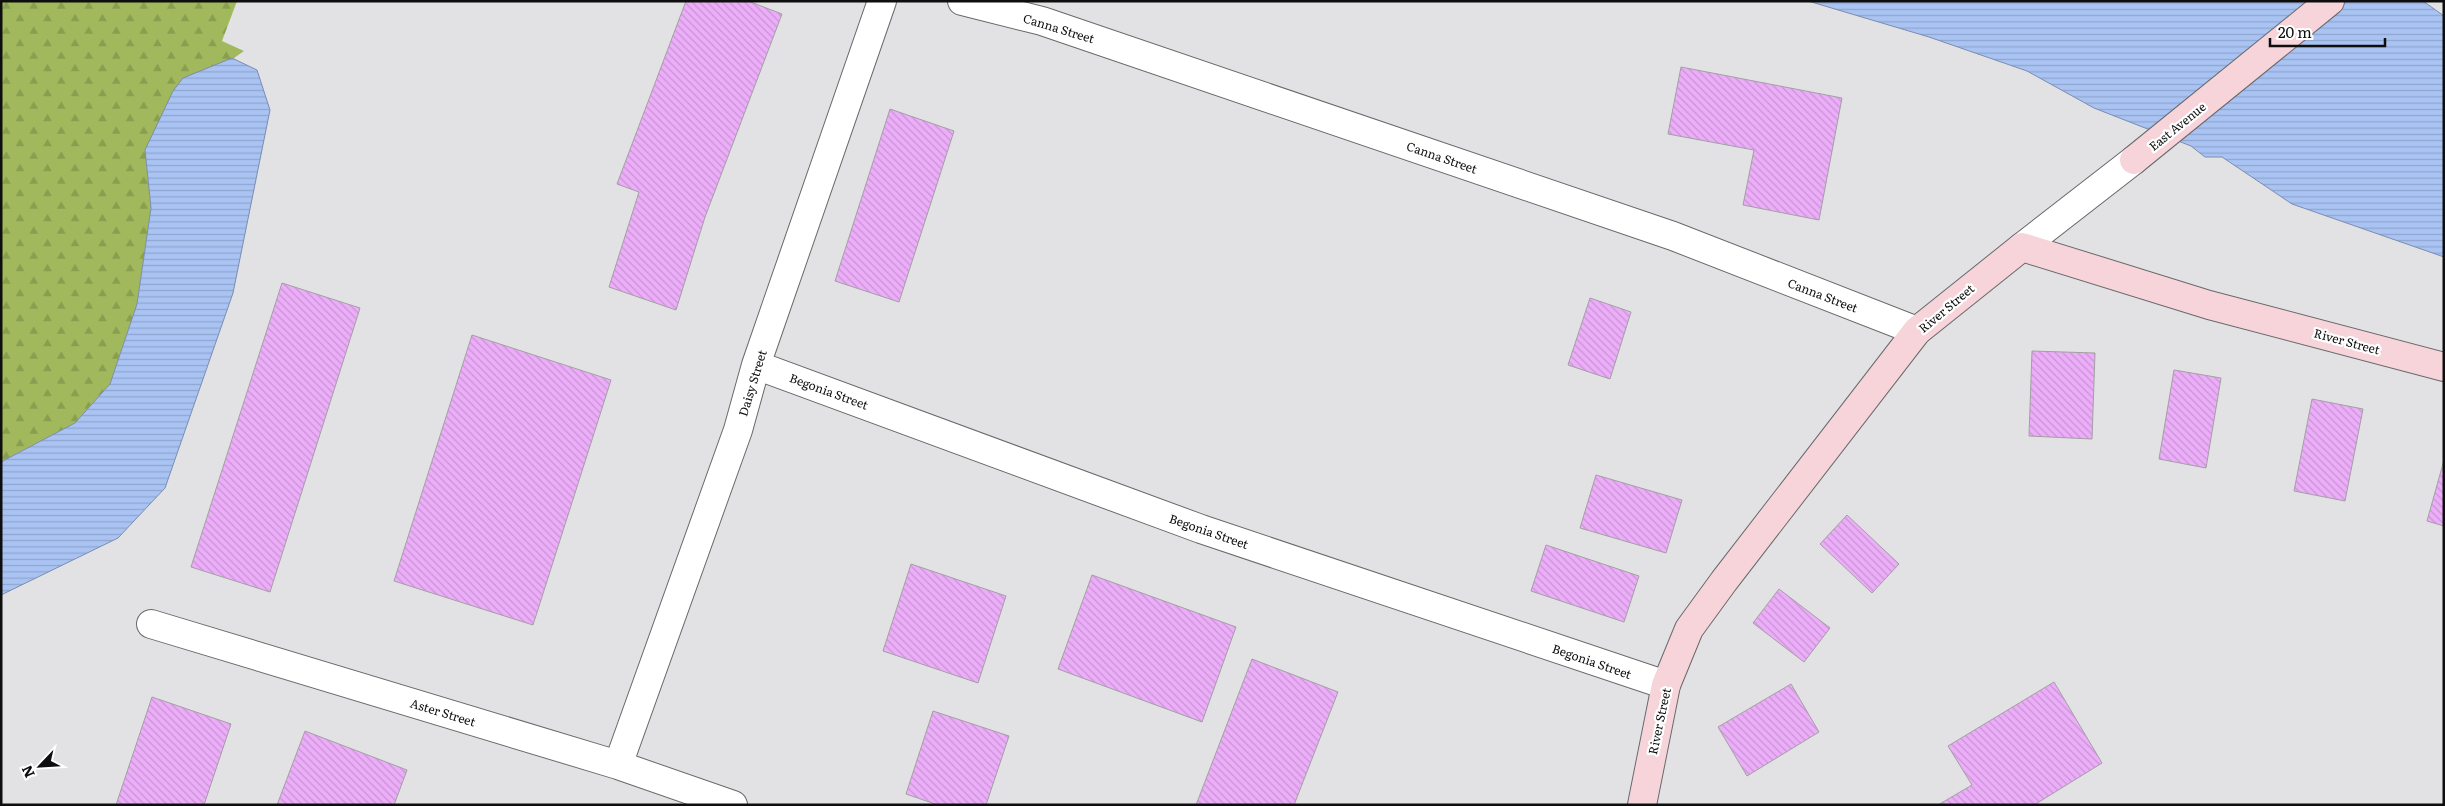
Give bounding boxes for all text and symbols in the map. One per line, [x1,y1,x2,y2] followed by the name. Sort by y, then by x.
[1021,9,1097,47] street label: Canna Street
[2270,15,2385,47] scale bar
[2278,20,2312,43] text: 20 m
[2145,97,2209,155] street label: East Avenue
[1404,137,1480,178] street label: Canna Street
[1785,273,1861,317] street label: Canna Street
[1914,279,1978,337] street label: River Street
[2312,324,2382,358] street label: River Street
[733,347,771,418] street label: Daisy Street
[787,368,871,414] street label: Begonia Street
[1167,509,1251,553] street label: Begonia Street
[1550,639,1634,683] street label: Begonia Street
[1643,686,1675,756] street label: River Street
[408,694,478,731] street label: Aster Street
[15,741,65,791] north arrow
[16,762,39,781] text: N

